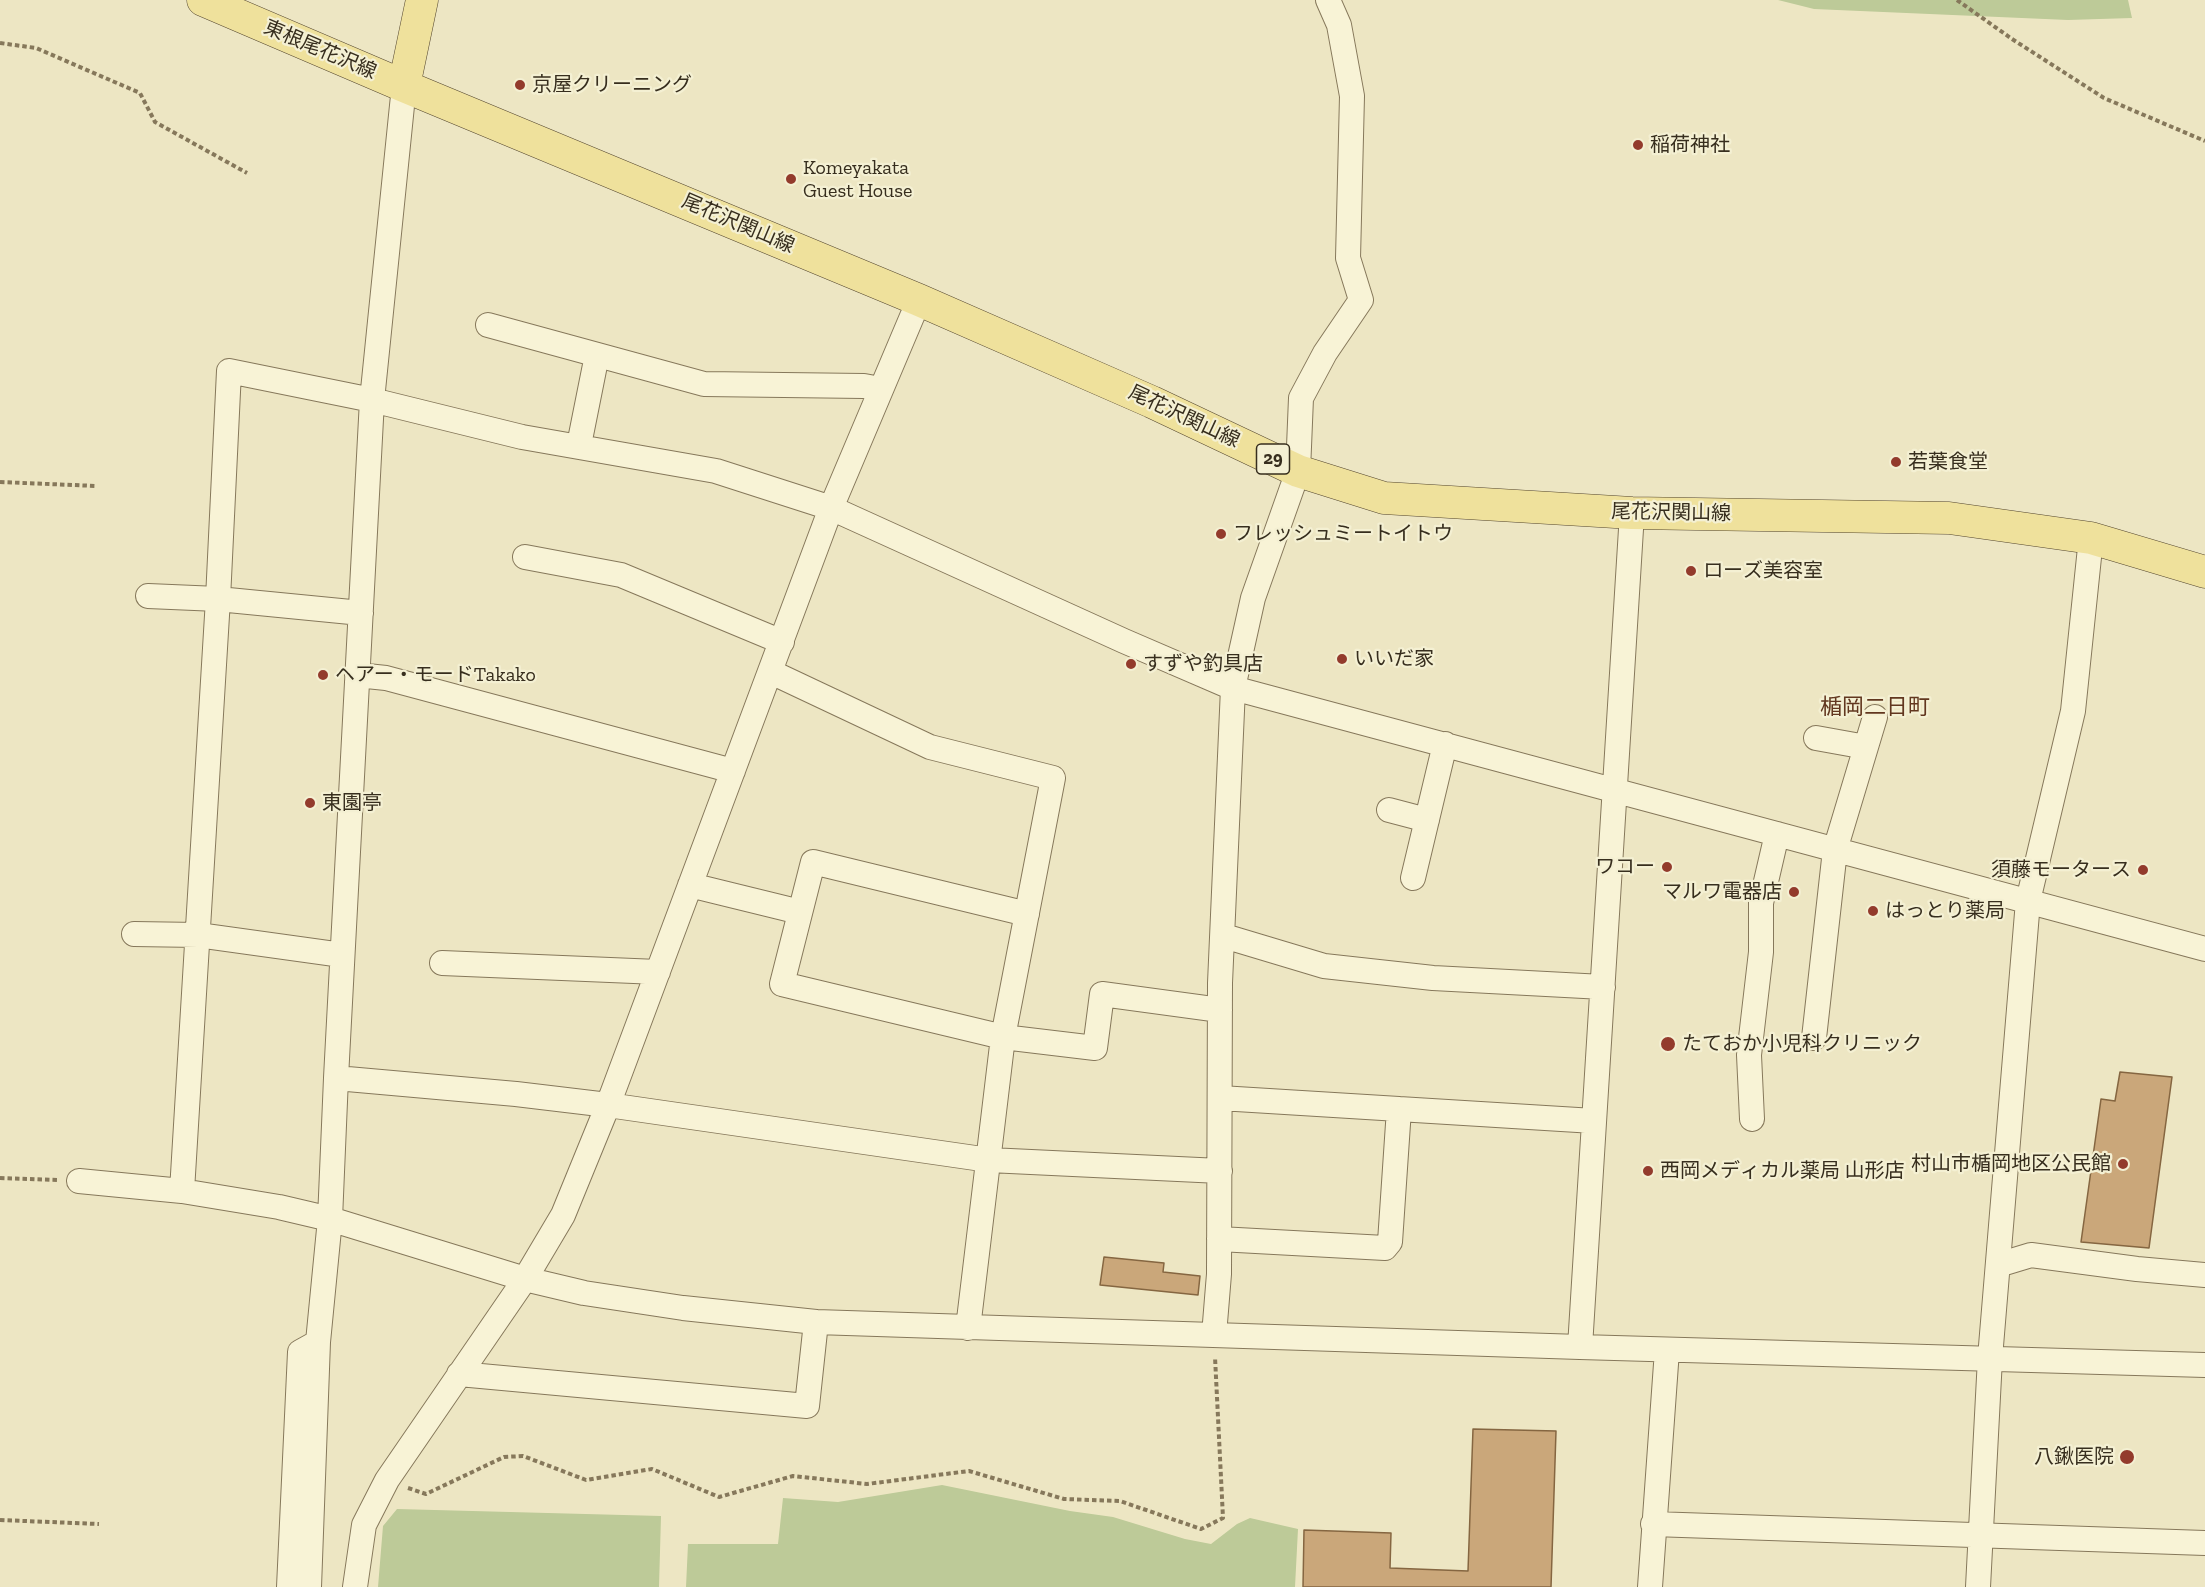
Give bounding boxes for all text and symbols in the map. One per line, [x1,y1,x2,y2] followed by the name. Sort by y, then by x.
[260,16,380,84] street label: 東根尾花沢線
[532,73,692,97] place label: 京屋クリーニング
[513,78,527,92] marker: 京屋クリーニング
[1650,133,1730,157] place label: 稲荷神社
[1631,138,1645,152] marker: 稲荷神社
[803,156,912,203] place label: Komeyakata Guest House
[784,172,798,186] marker: Komeyakata Guest House
[678,190,798,258] street label: 尾花沢関山線
[1125,381,1243,453] street label: 尾花沢関山線
[1256,444,1290,474] road number: 29
[1908,450,1988,474] place label: 若葉食堂
[1889,455,1903,469] marker: 若葉食堂
[1611,500,1731,526] street label: 尾花沢関山線
[1233,522,1453,546] place label: フレッシュミートイトウ
[1214,527,1228,541] marker: フレッシュミートイトウ
[1703,559,1823,583] place label: ローズ美容室
[1684,564,1698,578] marker: ローズ美容室
[1354,647,1434,671] place label: いいだ家
[1143,652,1263,676] place label: すずや釣具店
[1335,652,1349,666] marker: いいだ家
[1124,657,1138,671] marker: すずや釣具店
[335,663,536,687] place label: ヘアー・モードTakako
[316,668,330,682] marker: ヘアー・モードTakako
[1820,695,1930,721] district label: 楯岡二日町
[322,791,382,815] place label: 東園亭
[303,796,317,810] marker: 東園亭
[1595,855,1655,879] place label: ワコー
[1991,858,2131,882] place label: 須藤モータース
[1660,860,1674,874] marker: ワコー
[2136,863,2150,877] marker: 須藤モータース
[1662,880,1782,904] place label: マルワ電器店
[1787,885,1801,899] marker: マルワ電器店
[1885,899,2005,923] place label: はっとり薬局
[1866,904,1880,918] marker: はっとり薬局
[1682,1032,1922,1056] place label: たておか小児科クリニック
[1659,1035,1677,1053] marker: たておか小児科クリニック
[1911,1152,2111,1176] place label: 村山市楯岡地区公民館
[2116,1157,2130,1171] marker: 村山市楯岡地区公民館
[1660,1159,1905,1183] place label: 西岡メディカル薬局 山形店
[1641,1164,1655,1178] marker: 西岡メディカル薬局 山形店
[2034,1445,2114,1469] place label: 八鍬医院
[2118,1448,2136,1466] marker: 八鍬医院

